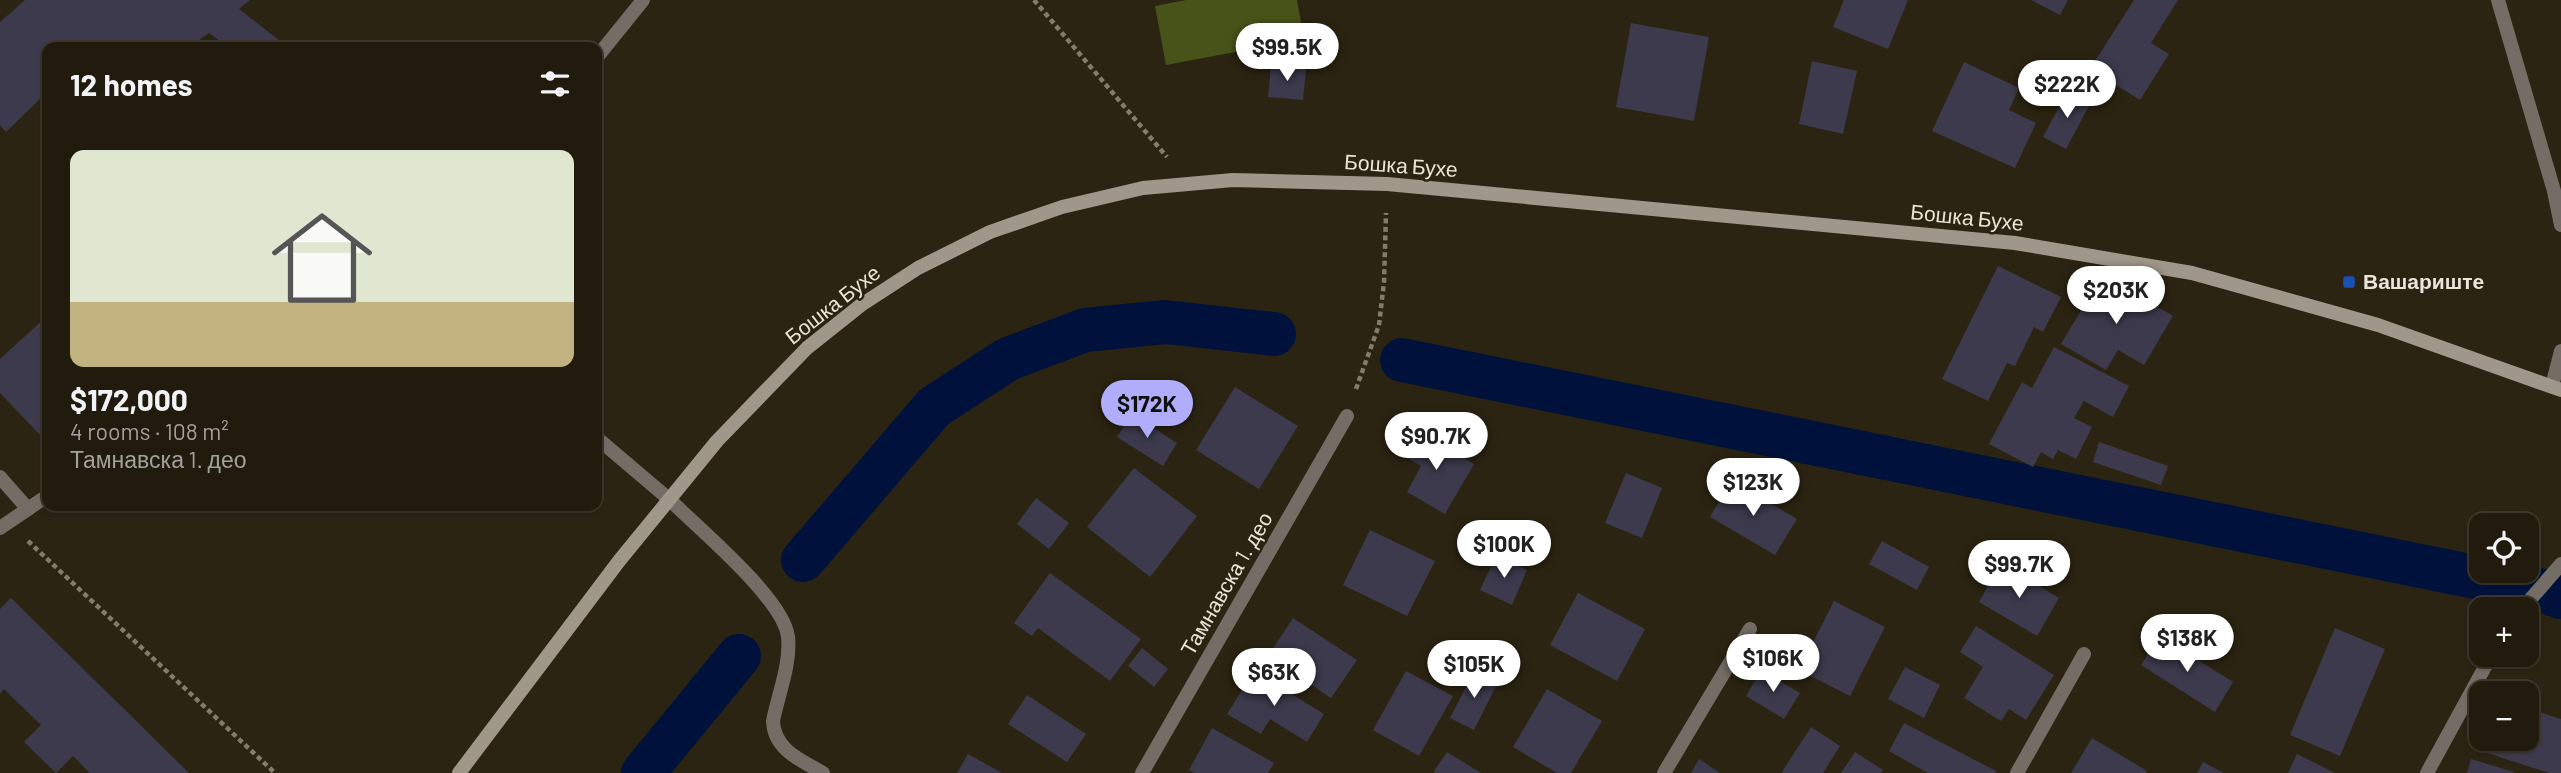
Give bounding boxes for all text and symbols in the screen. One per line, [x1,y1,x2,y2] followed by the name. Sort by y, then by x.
[1230,24,1344,83] pin: $99.5K
[1252,32,1322,60] text: $99.5K
[2018,60,2116,120] pin: $222K
[536,65,574,103] icon: filters
[70,66,193,102] text: 12 homes
[2034,69,2100,97] text: $222K
[1344,148,1459,181] street label: Бошка Бухе
[259,195,385,321] icon: home
[1909,198,2025,235] street label: Бошка Бухе
[780,259,885,349] street label: Бошка Бухе
[2067,266,2165,326] pin: $203K
[2363,268,2484,293] place label: Вашариште
[2341,274,2357,290] marker: Вашариште
[2083,275,2149,303] text: $203K
[1098,380,1196,440] pin: $172K
[70,381,188,417] text: $172,000
[1117,389,1177,417] text: $172K
[1379,412,1493,472] pin: $90.7K
[70,417,229,445] text: 4 rooms · 108 m²
[1401,421,1471,449] text: $90.7K
[70,445,247,473] text: Тамнавска 1. део
[1704,458,1802,518] pin: $123K
[1723,467,1783,495] text: $123K
[1175,507,1277,659] street label: Тамнавска 1. део
[2469,513,2539,751] map controls
[2469,513,2539,583] button: locate
[1455,520,1553,580] pin: $100K
[1473,529,1535,557] text: $100K
[1962,540,2076,600] pin: $99.7K
[1984,549,2054,577] text: $99.7K
[2469,597,2539,667] button: +
[2138,614,2236,674] pin: $138K
[2157,623,2217,651] text: $138K
[1724,634,1822,694] pin: $106K
[1425,640,1523,700] pin: $105K
[1742,643,1804,671] text: $106K
[1233,648,1315,708] pin: $63K
[1443,649,1505,677] text: $105K
[1248,657,1300,685] text: $63K
[2469,681,2539,751] button: −

